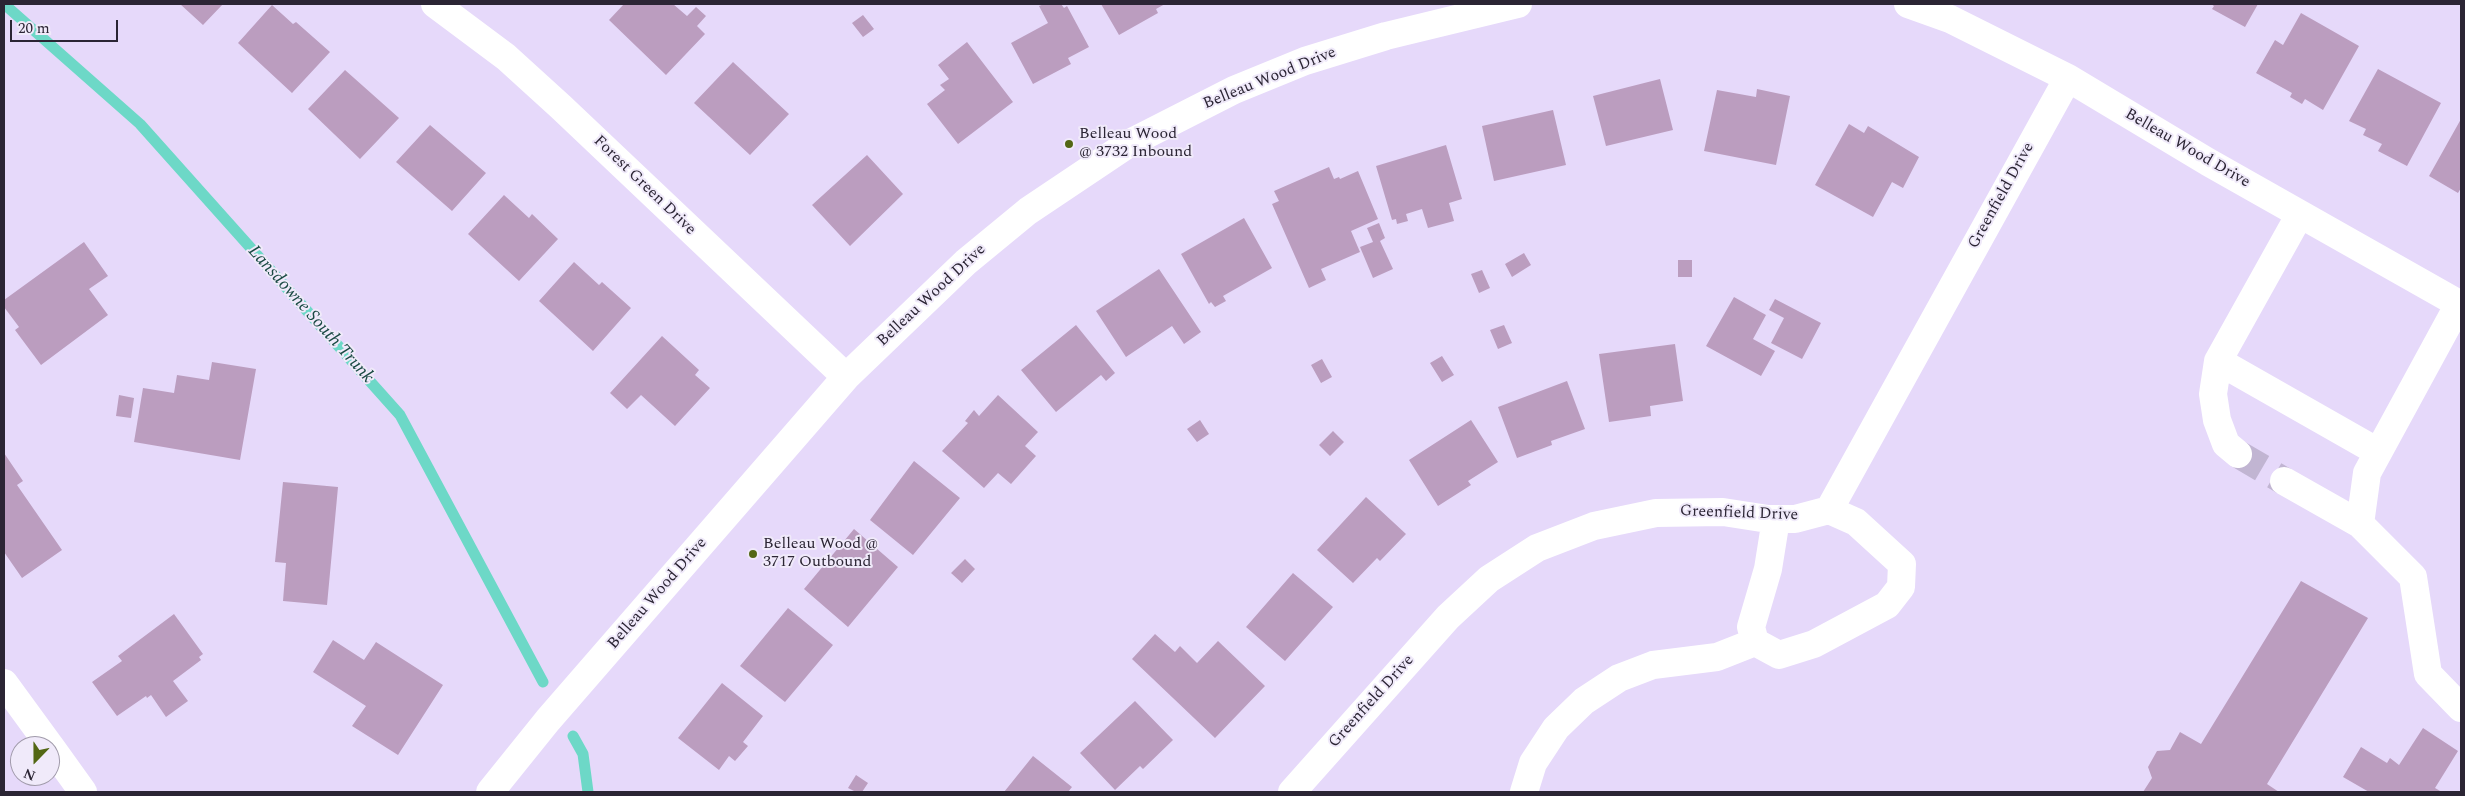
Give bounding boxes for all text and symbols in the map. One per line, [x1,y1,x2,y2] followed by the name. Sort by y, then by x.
[12,10,120,42] scale bar
[18,17,50,40] text: 20 m
[1201,44,1339,114] street label: Belleau Wood Drive
[2121,105,2253,193] street label: Belleau Wood Drive
[1079,125,1192,163] place label: Belleau Wood @ 3732 Inbound
[589,132,699,240] street label: Forest Green Drive
[1063,138,1075,150] marker: Belleau Wood @ 3732 Inbound
[1965,140,2039,252] street label: Greenfield Drive
[874,241,990,351] street label: Belleau Wood Drive
[242,242,378,388] water label: Lansdowne South Trunk
[1679,502,1799,526] street label: Greenfield Drive
[604,534,712,654] street label: Belleau Wood Drive
[763,535,878,573] place label: Belleau Wood @ 3717 Outbound
[747,548,759,560] marker: Belleau Wood @ 3717 Outbound
[1325,652,1419,752] street label: Greenfield Drive
[10,736,60,786] north arrow
[20,763,39,786] text: N

